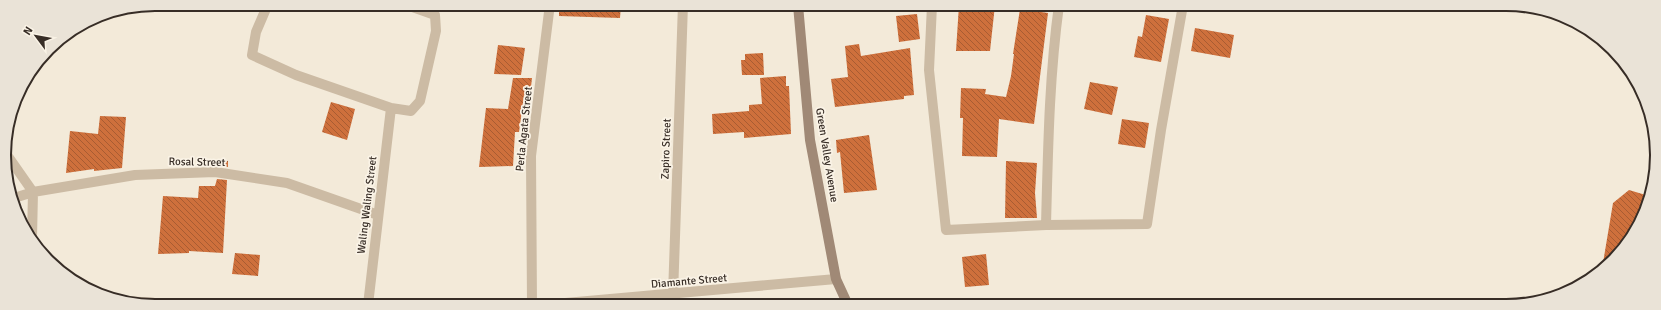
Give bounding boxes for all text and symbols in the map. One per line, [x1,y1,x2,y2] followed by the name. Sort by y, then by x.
[16,16,56,56] north arrow
[20,24,35,38] text: N
[513,86,535,172] street label: Perla Agata Street
[813,107,841,203] street label: Green Valley Avenue
[658,118,674,180] street label: Zapiro Street
[168,155,226,169] street label: Rosal Street
[355,155,379,255] street label: Waling Waling Street
[650,271,728,291] street label: Diamante Street

